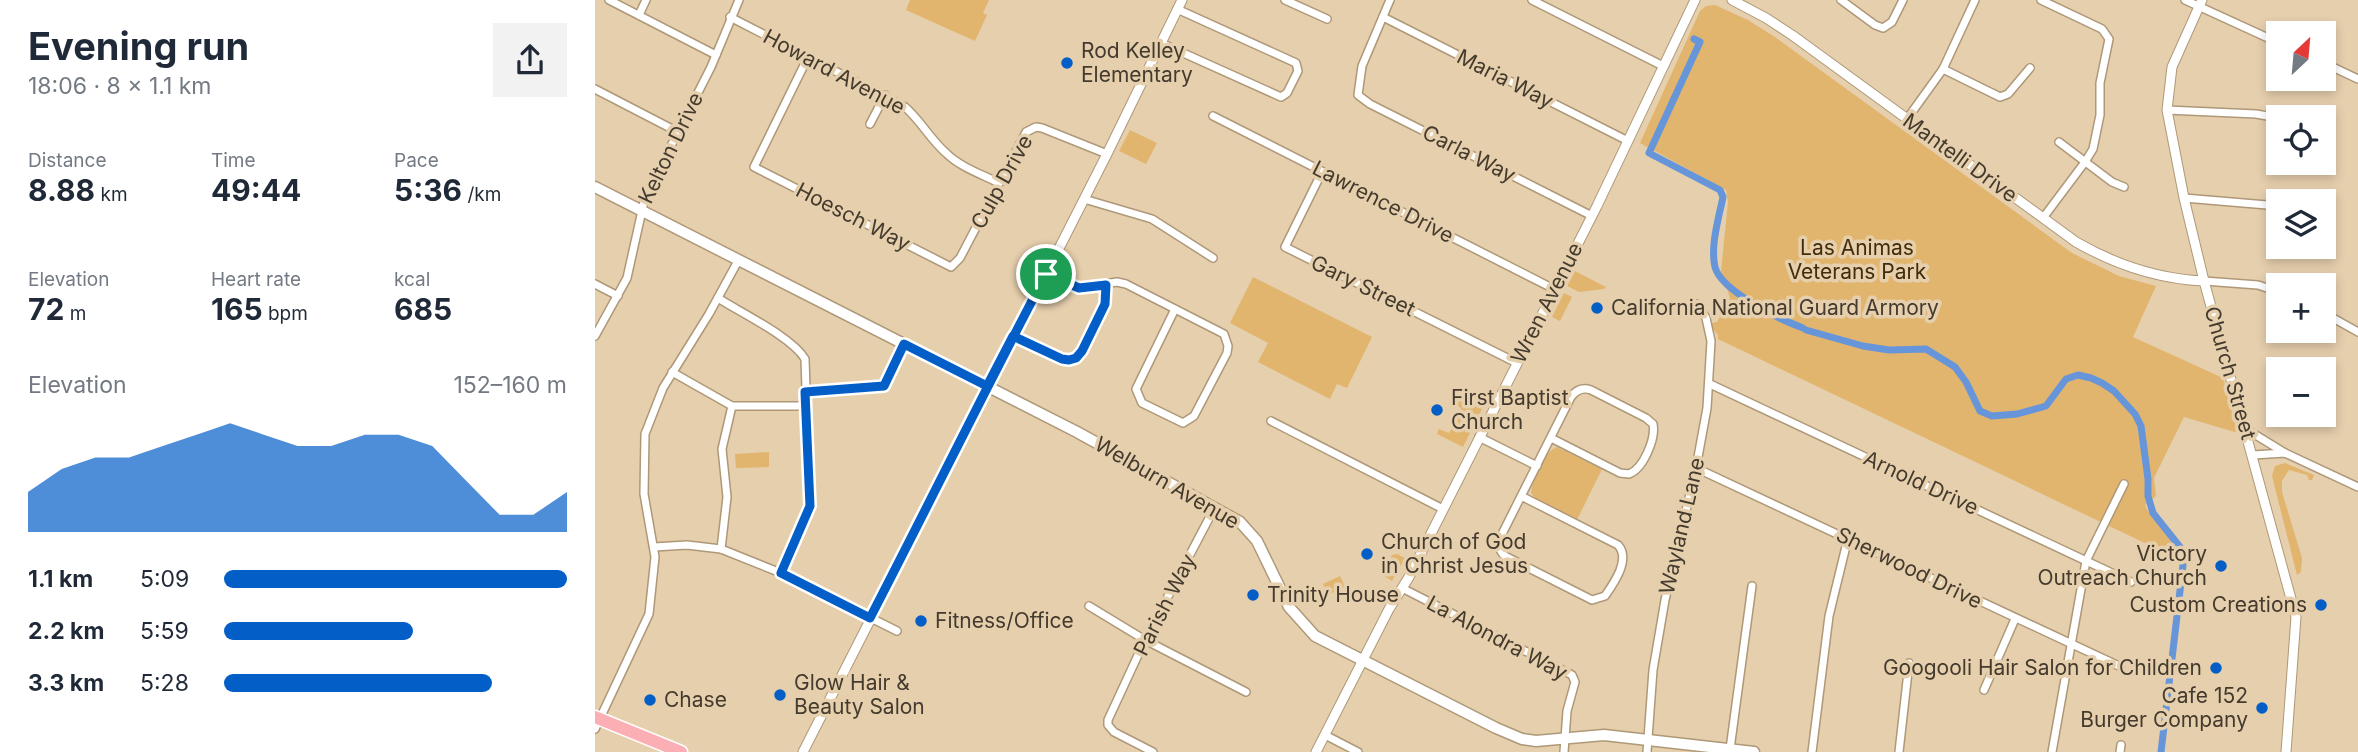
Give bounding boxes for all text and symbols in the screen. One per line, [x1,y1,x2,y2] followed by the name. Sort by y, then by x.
[2266,21,2336,91] north arrow
[2266,21,2336,427] map controls
[28,23,249,69] text: Evening run
[493,23,567,97] button: share
[759,24,909,119] street label: Howard Avenue
[1081,38,1193,87] place label: Rod Kelley Elementary
[1453,44,1558,114] street label: Maria Way
[1059,55,1075,71] marker: Rod Kelley Elementary
[28,72,212,100] text: 18:06 · 8 × 1.1 km
[633,88,708,207] street label: Kelton Drive
[2266,105,2336,175] button: locate
[1898,108,2022,207] street label: Mantelli Drive
[1419,119,1520,188] street label: Carla Way
[965,130,1038,233] street label: Culp Drive
[28,149,106,172] text: Distance
[211,149,256,172] text: Time
[394,149,439,172] text: Pace
[1308,155,1458,248] street label: Lawrence Drive
[28,172,95,208] text: 8.88
[211,172,301,208] text: 49:44
[394,172,462,208] text: 5:36
[792,177,915,256] street label: Hoesch Way
[95,183,128,206] text: km
[462,183,501,206] text: /km
[2266,189,2336,259] button: layers
[1788,235,1927,284] park label: Las Animas Veterans Park
[1505,238,1588,367] street label: Wren Avenue
[1016,244,1076,304] pin
[1307,250,1419,322] street label: Gary Street
[1027,255,1065,293] icon: arrive
[28,268,109,291] text: Elevation
[211,268,301,291] text: Heart rate
[394,268,430,291] text: kcal
[2266,273,2336,343] button: +
[28,291,64,327] text: 72
[211,291,263,327] text: 165
[394,291,452,327] text: 685
[1611,295,1939,320] place label: California National Guard Armory
[1589,300,1605,316] marker: California National Guard Armory
[64,302,86,325] text: m
[263,302,308,325] text: bpm
[2200,303,2261,442] street label: Church Street
[2266,357,2336,427] button: −
[28,371,127,399] text: Elevation
[453,371,567,399] text: 152–160 m
[1451,385,1569,434] place label: First Baptist Church
[1429,402,1445,418] marker: First Baptist Church
[1091,431,1244,534] street label: Welburn Avenue
[1860,445,1983,520] street label: Arnold Drive
[1654,455,1709,597] street label: Wayland Lane
[1832,521,1986,614] street label: Sherwood Drive
[1381,529,1528,578] place label: Church of God in Christ Jesus
[2037,541,2207,590] place label: Victory Outreach Church
[1359,546,1375,562] marker: Church of God in Christ Jesus
[1128,550,1201,660] street label: Parish Way
[2213,558,2229,574] marker: Victory Outreach Church
[28,565,93,593] text: 1.1 km
[140,565,189,593] text: 5:09
[1267,582,1399,607] place label: Trinity House
[1245,587,1261,603] marker: Trinity House
[1423,590,1572,685] street label: La Alondra Way
[2129,592,2307,617] place label: Custom Creations
[2313,597,2329,613] marker: Custom Creations
[935,608,1074,633] place label: Fitness/Office
[913,613,929,629] marker: Fitness/Office
[28,617,104,645] text: 2.2 km
[140,617,189,645] text: 5:59
[1883,655,2202,680] place label: Googooli Hair Salon for Children
[2208,660,2224,676] marker: Googooli Hair Salon for Children
[28,669,104,697] text: 3.3 km
[140,669,189,697] text: 5:28
[794,670,925,719] place label: Glow Hair & Beauty Salon
[2080,683,2248,732] place label: Cafe 152 Burger Company
[664,687,727,712] place label: Chase
[772,687,788,703] marker: Glow Hair & Beauty Salon
[642,692,658,708] marker: Chase
[2254,700,2270,716] marker: Cafe 152 Burger Company

